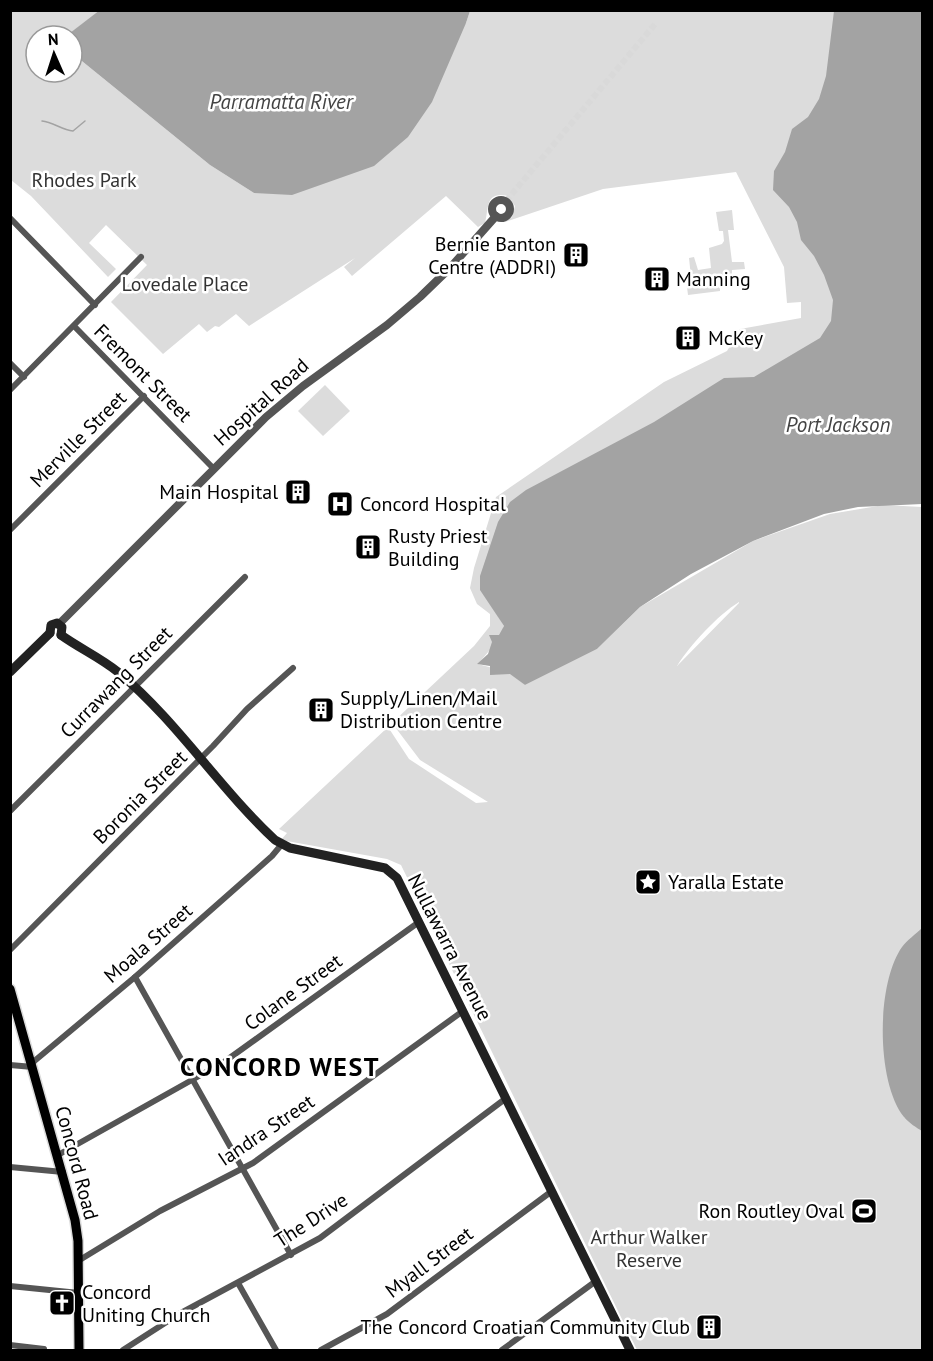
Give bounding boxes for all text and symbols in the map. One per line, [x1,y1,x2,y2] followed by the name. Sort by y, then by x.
[24,24,84,84] north arrow
[47,29,59,49] text: N
[209,88,355,115] water label: Parramatta River
[31,167,137,193] park label: Rhodes Park
[428,231,556,280] place label: Bernie Banton Centre (ADDRI)
[561,240,591,270] building icon: Bernie Banton Centre (ADDRI)
[642,264,672,294] building icon: Manning
[676,266,751,292] place label: Manning
[122,271,248,297] park label: Lovedale Place
[88,318,198,428] street label: Fremont Street
[673,323,703,353] building icon: McKey
[708,325,764,351] place label: McKey
[208,353,314,451] street label: Hospital Road
[24,385,132,493] street label: Merville Street
[786,411,890,438] water label: Port Jackson
[283,477,313,507] building icon: Main Hospital
[159,479,278,505] place label: Main Hospital
[325,489,355,519] hospital icon: Concord Hospital
[360,491,506,517] place label: Concord Hospital
[388,523,488,572] place label: Rusty Priest Building
[353,532,383,562] building icon: Rusty Priest Building
[54,620,178,744] street label: Currawang Street
[340,685,502,734] place label: Supply/Linen/Mail Distribution Centre
[306,695,336,725] building icon: Supply/Linen/Mail Distribution Centre
[87,744,193,850] street label: Boronia Street
[633,867,663,897] place icon: Yaralla Estate
[402,869,498,1025] street label: Nullawarra Avenue
[668,869,784,895] place label: Yaralla Estate
[98,897,198,988] street label: Moala Street
[239,948,347,1036] street label: Colane Street
[180,1050,380,1083] district label: CONCORD WEST
[213,1088,319,1172] street label: Iandra Street
[49,1103,105,1223] street label: Concord Road
[269,1187,353,1253] street label: The Drive
[849,1196,879,1226] sports icon: Ron Routley Oval
[699,1198,844,1224] place label: Ron Routley Oval
[380,1220,478,1303] street label: Myall Street
[590,1224,708,1273] park label: Arthur Walker Reserve
[82,1279,210,1328] place label: Concord Uniting Church
[47,1288,77,1318] church icon: Concord Uniting Church
[694,1312,724,1342] building icon: The Concord Croatian Community Club
[360,1314,690,1340] place label: The Concord Croatian Community Club

